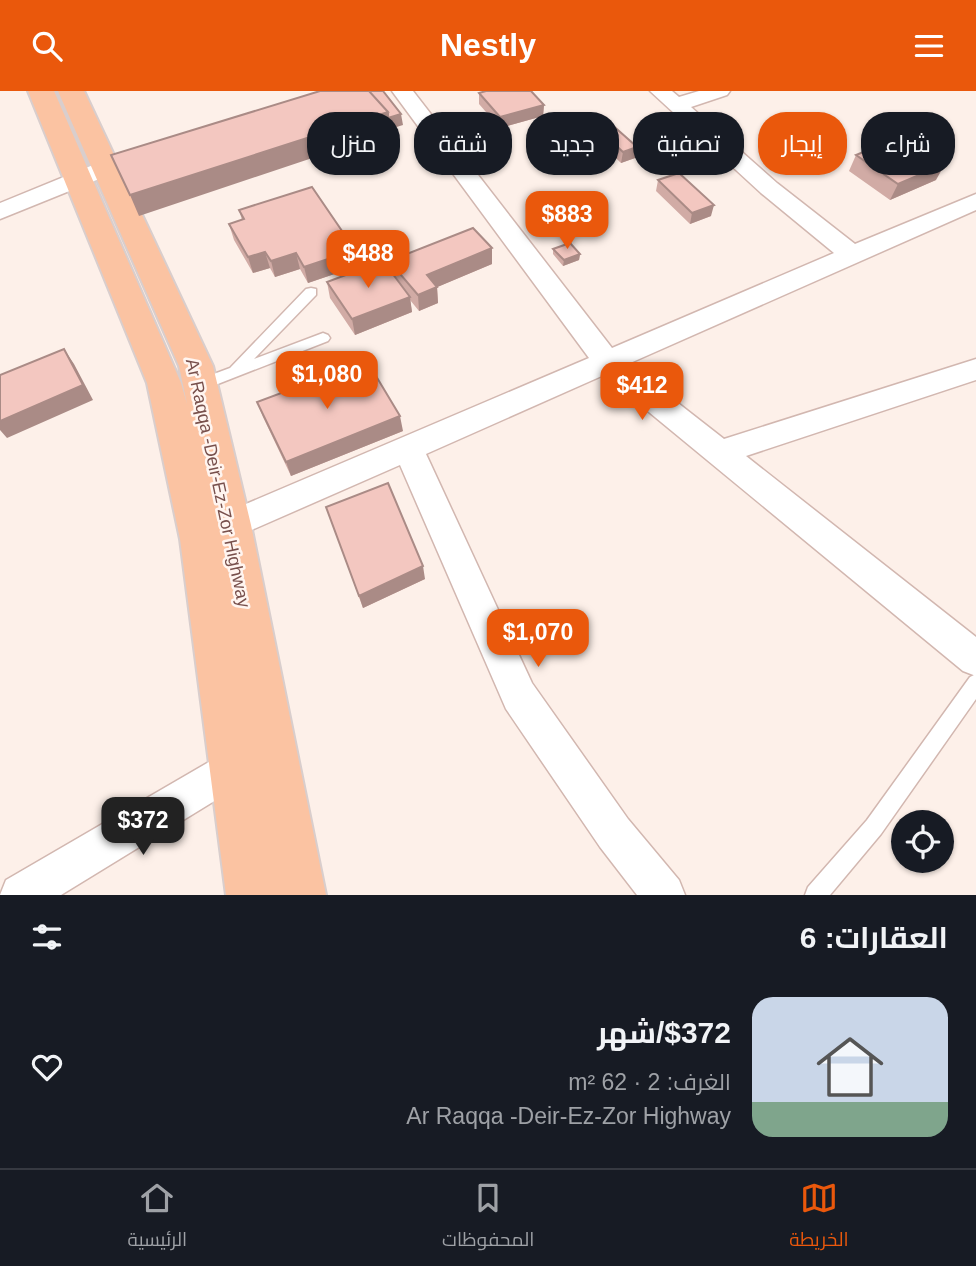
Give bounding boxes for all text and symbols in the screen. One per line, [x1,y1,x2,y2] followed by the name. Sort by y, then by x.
[28,27,66,65] icon: search
[440,27,536,63] text: Nestly
[910,27,948,65] icon: menu
[307,112,400,175] chip: منزل
[414,112,512,175] chip: شقة
[526,112,619,175] chip: جديد
[633,112,744,175] chip: تصفية
[758,112,847,175] chip: إيجار
[861,112,955,175] chip: شراء
[526,191,608,251] pin: $883
[541,201,593,227] text: $883
[327,231,409,290] pin: $488
[342,240,394,266] text: $488
[270,351,384,411] pin: $1,080
[182,357,254,609] street label: Ar Raqqa -Deir-Ez-Zor Highway
[292,361,362,387] text: $1,080
[601,363,683,422] pin: $412
[616,372,668,398] text: $412
[481,609,595,669] pin: $1,070
[503,619,573,645] text: $1,070
[102,797,184,857] pin: $372
[117,807,169,833] text: $372
[891,810,954,873] map controls
[891,810,954,873] button: locate
[28,918,66,956] icon: filters
[800,921,948,954] text: العقارات: 6
[597,1016,731,1049] text: $372/شهر
[808,1025,892,1109] icon: home
[28,1048,66,1086] icon: heart
[568,1069,731,1095] text: الغرف: 2 · 62 m²
[406,1103,731,1129] text: Ar Raqqa -Deir-Ez-Zor Highway
[127,1179,187,1257] tab: الرئيسية
[442,1179,534,1257] tab: المحفوظات
[789,1179,849,1257] tab: الخريطة

